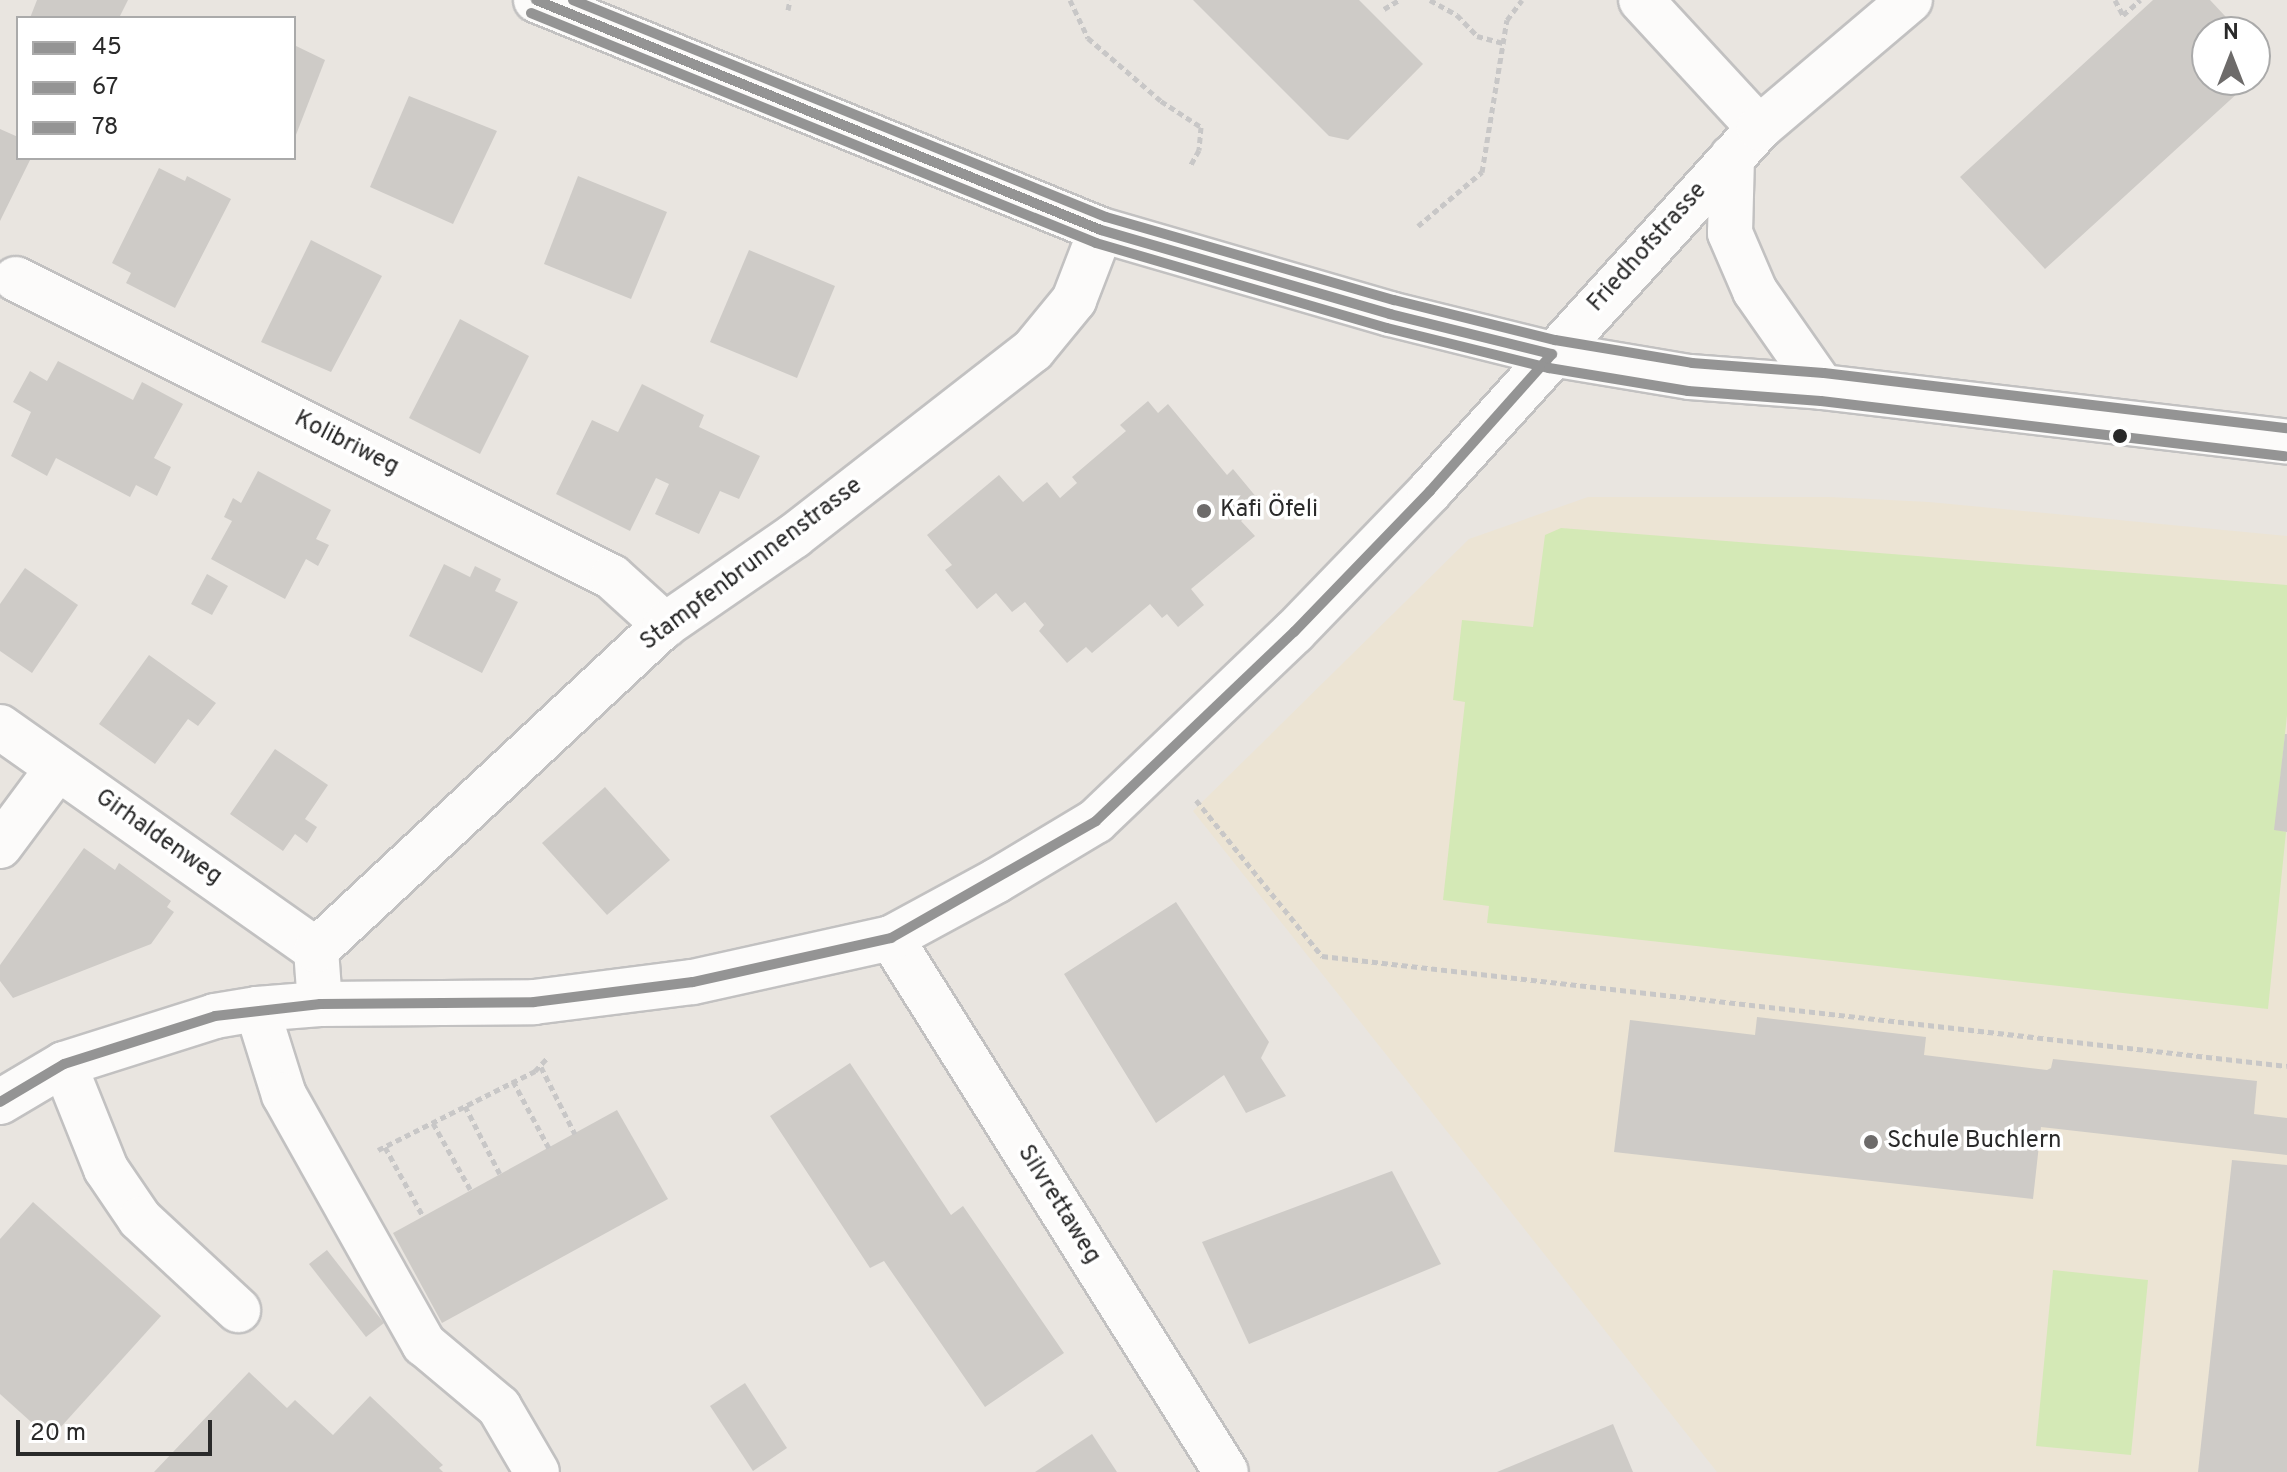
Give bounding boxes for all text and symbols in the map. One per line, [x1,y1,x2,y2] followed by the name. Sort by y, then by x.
[16,16,296,160] legend
[2191,16,2271,96] north arrow
[2223,20,2239,47] text: N
[92,33,122,63] text: 45
[92,73,118,103] text: 67
[92,113,118,143] text: 78
[1582,177,1714,319] street label: Friedhofstrasse
[289,405,403,483] street label: Kolibriweg
[2112,428,2128,444] unlabelled marker
[635,472,869,658] street label: Stampfenbrunnenstrasse
[1220,497,1318,525] place label: Kafi Öfeli
[1195,502,1213,520] marker: Kafi Öfeli
[89,784,227,892] street label: Girhaldenweg
[1887,1128,2062,1156] place label: Schule Buchlern
[1862,1133,1880,1151] marker: Schule Buchlern
[1010,1140,1106,1270] street label: Silvrettaweg
[20,1404,216,1454] scale bar
[30,1419,86,1449] text: 20 m

